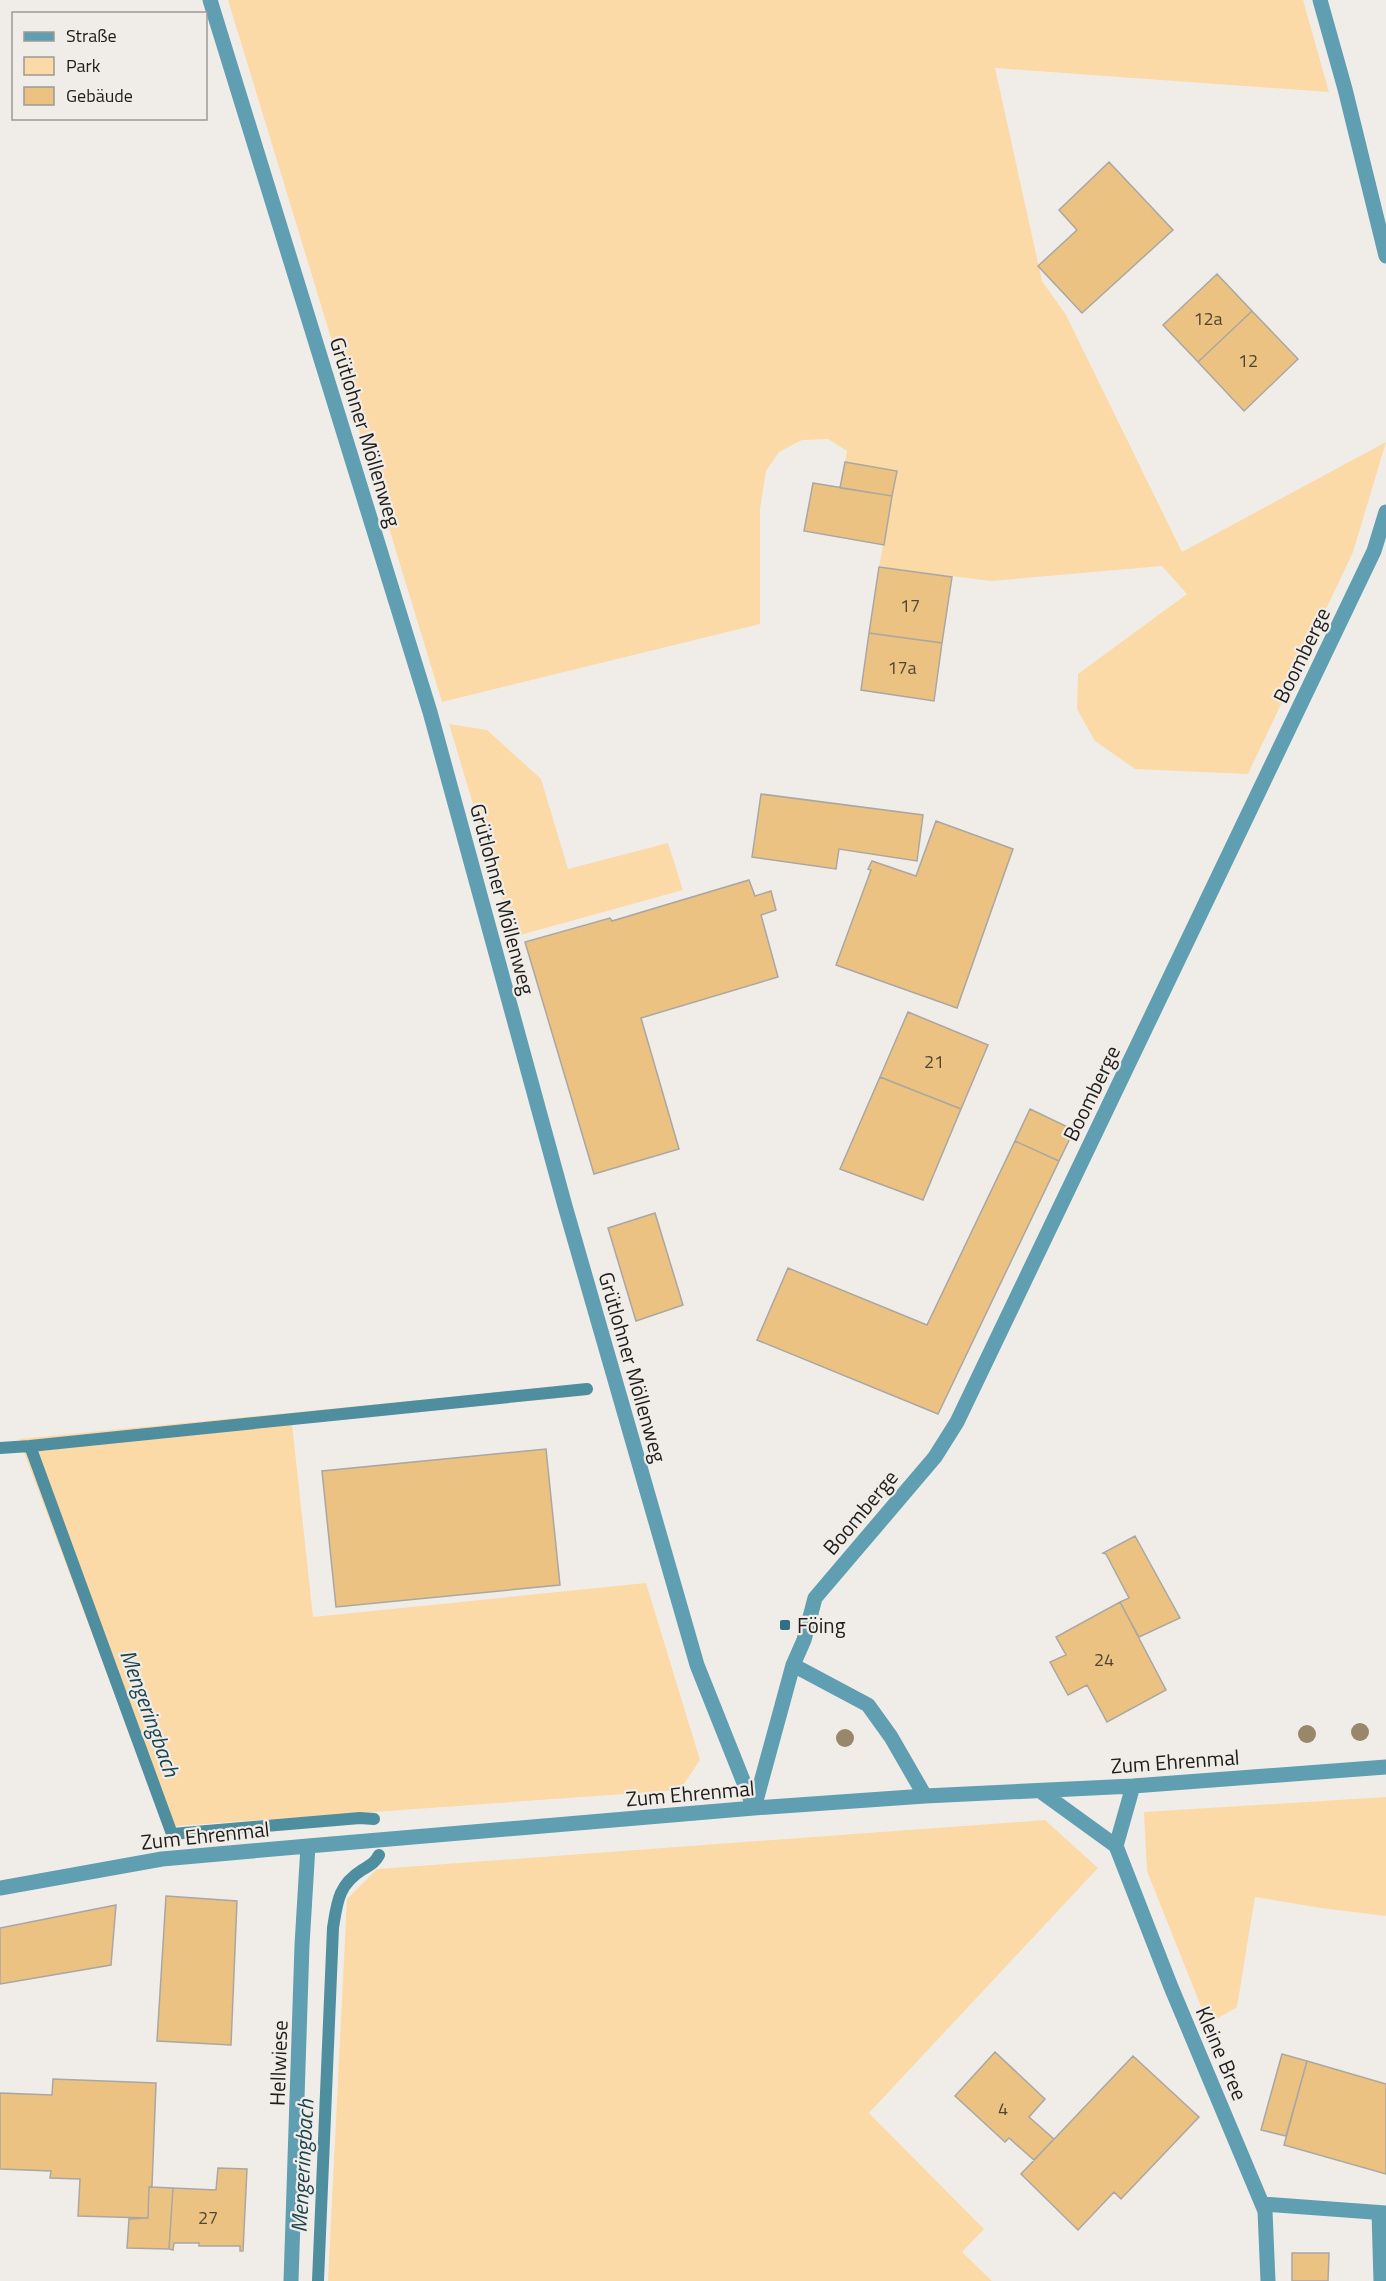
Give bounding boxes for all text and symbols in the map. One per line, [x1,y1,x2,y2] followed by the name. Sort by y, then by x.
[12,12,207,120] legend
[66,22,117,49] text: Straße
[66,52,101,79] text: Park
[66,82,133,109] text: Gebäude
[1193,305,1223,332] house number: 12a
[322,333,410,531] street label: Grütlohner Möllenweg
[1238,347,1258,374] house number: 12
[900,592,920,619] house number: 17
[1264,602,1338,708] street label: Boomberge
[887,654,917,681] house number: 17a
[462,800,544,999] street label: Grütlohner Möllenweg
[1054,1040,1128,1146] street label: Boomberge
[924,1048,944,1075] house number: 21
[590,1268,676,1466] street label: Grütlohner Möllenweg
[815,1462,905,1562] street label: Boomberge
[797,1609,846,1641] place label: Föing
[778,1618,792,1632] marker: Föing
[111,1645,189,1782] water label: Mengeringbach
[1094,1646,1114,1673] house number: 24
[1109,1741,1241,1781] street label: Zum Ehrenmal
[624,1771,756,1815] street label: Zum Ehrenmal
[139,1812,271,1858] street label: Zum Ehrenmal
[1188,2001,1256,2105] street label: Kleine Bree
[261,2019,295,2107] street label: Hellwiese
[998,2095,1008,2122] house number: 4
[282,2098,323,2233] water label: Mengeringbach
[198,2204,218,2231] house number: 27

